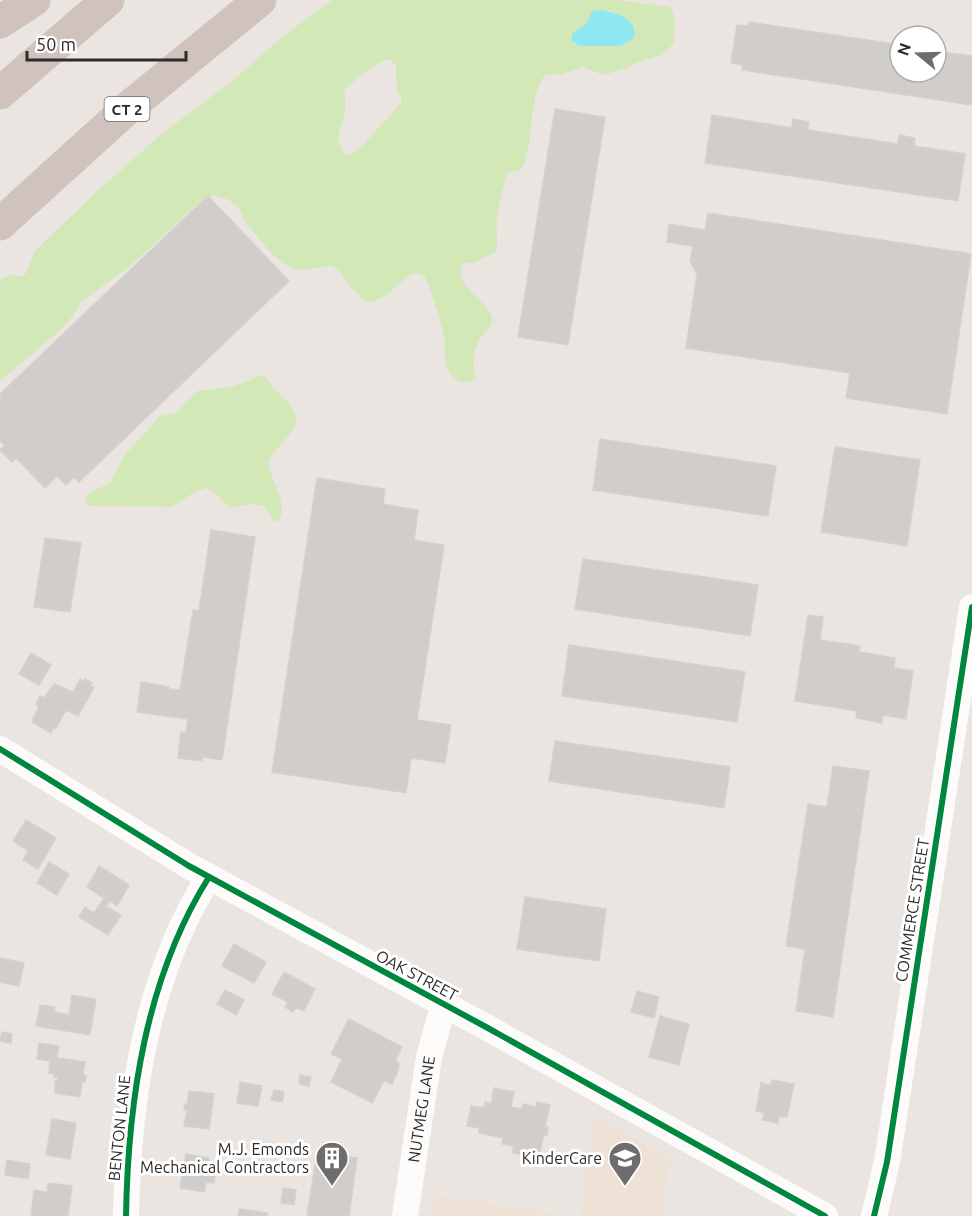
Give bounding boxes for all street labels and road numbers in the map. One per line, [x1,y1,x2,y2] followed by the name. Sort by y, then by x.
[104,97,150,121] road number: CT 2
[892,837,932,983] street label: COMMERCE STREET
[373,946,461,1004] street label: OAK STREET
[404,1055,438,1164] street label: NUTMEG LANE
[105,1074,133,1182] street label: BENTON LANE

